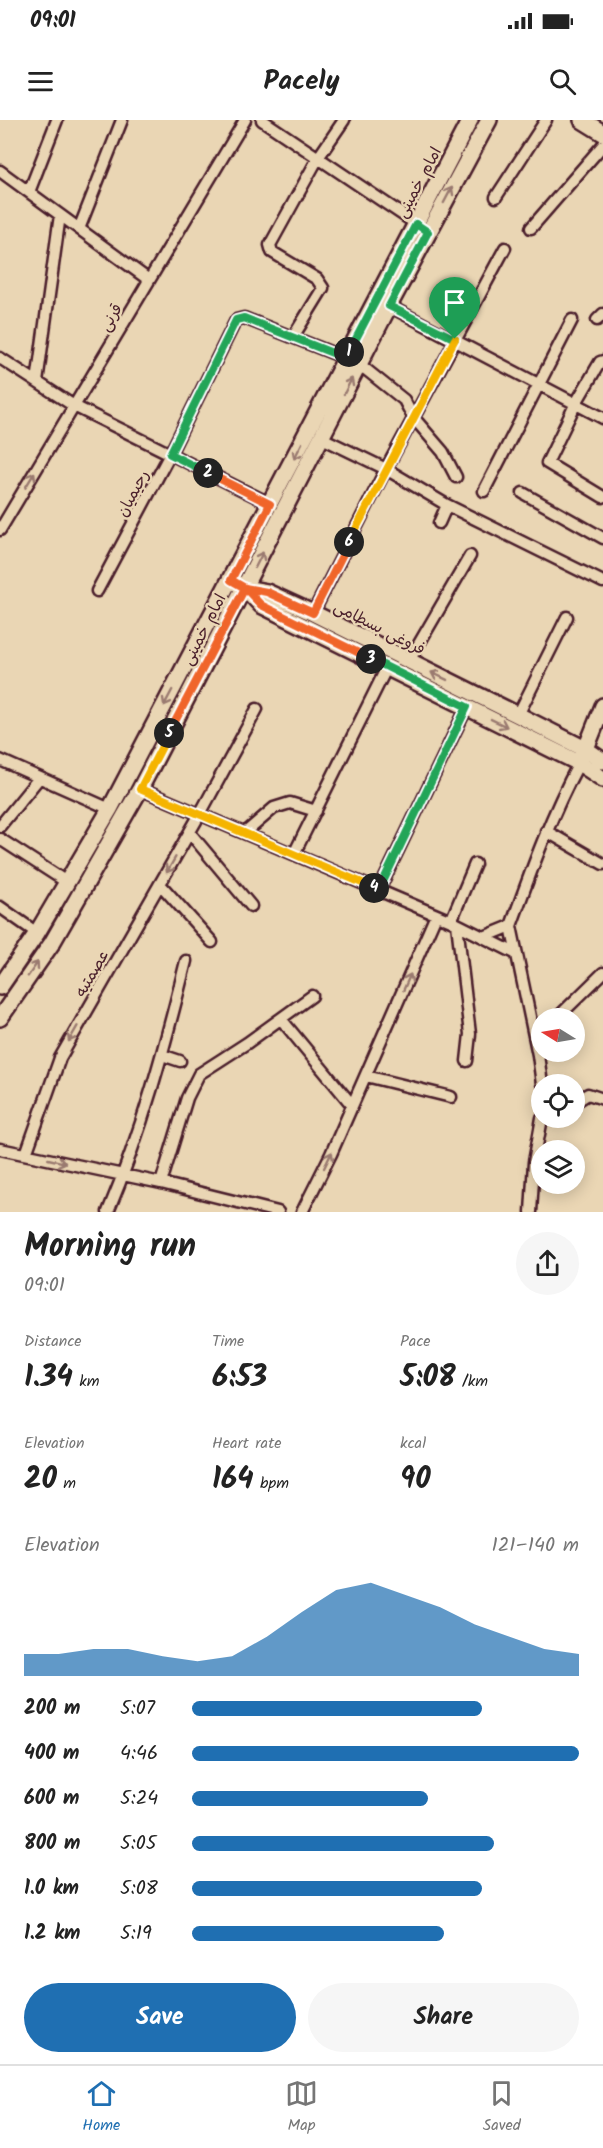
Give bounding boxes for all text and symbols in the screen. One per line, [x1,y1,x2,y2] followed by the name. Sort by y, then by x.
[30,4,76,39] text: 09:01
[263,60,340,103] text: Pacely
[24,65,57,98] icon: menu
[546,65,579,98] icon: search
[390,143,449,223] street label: امام خمینی
[442,187,454,204] one-way arrow
[429,277,480,339] pin
[438,286,471,319] icon: arrive
[93,299,129,337] street label: قرنی
[334,337,364,367] pin: 1
[347,339,351,364] text: 1
[343,378,354,396] one-way arrow
[291,442,303,460] one-way arrow
[193,458,223,488] pin: 2
[203,460,213,485] text: 2
[110,466,156,522] street label: رحیمیان
[24,472,36,489] one-way arrow
[334,527,364,557] pin: 6
[345,529,353,554] text: 6
[254,551,265,569] one-way arrow
[176,590,233,670] street label: امام خمینی
[329,595,429,662] street label: فروغی بسطامی
[356,644,386,674] pin: 3
[367,646,375,671] text: 3
[431,670,449,681] one-way arrow
[162,689,174,706] one-way arrow
[490,717,508,729] one-way arrow
[154,718,184,748] pin: 5
[165,720,173,745] text: 5
[165,856,177,873] one-way arrow
[359,873,389,903] pin: 4
[370,875,378,900] text: 4
[69,946,116,1002] street label: عصمتیه
[27,962,39,978] one-way arrow
[402,973,413,991] one-way arrow
[531,1008,585,1062] north arrow
[531,1008,585,1194] map controls
[67,1025,79,1042] one-way arrow
[531,1074,585,1128] button: locate
[531,1140,585,1194] button: layers
[322,1151,334,1169] one-way arrow
[47,1156,66,1168] one-way arrow
[24,1221,196,1274] text: Morning run
[516,1232,579,1295] button: share
[24,1270,65,1302] text: 09:01
[24,1329,82,1354] text: Distance
[212,1329,244,1354] text: Time
[400,1329,431,1354] text: Pace
[24,1354,73,1402] text: 1.34
[212,1354,267,1402] text: 6:53
[400,1354,456,1402] text: 5:08
[73,1369,100,1394] text: km
[456,1369,488,1394] text: /km
[24,1431,85,1456] text: Elevation
[212,1431,282,1456] text: Heart rate
[400,1431,426,1456] text: kcal
[24,1456,57,1504] text: 20
[212,1456,254,1504] text: 164
[400,1456,431,1504] text: 90
[57,1471,76,1496] text: m
[254,1471,289,1496] text: bpm
[24,1530,100,1562] text: Elevation
[491,1530,579,1562] text: 121–140 m
[24,1693,80,1725] text: 200 m
[120,1693,155,1725] text: 5:07
[24,1738,80,1770] text: 400 m
[120,1738,158,1770] text: 4:46
[24,1783,79,1815] text: 600 m
[120,1783,158,1815] text: 5:24
[24,1828,80,1860] text: 800 m
[120,1828,156,1860] text: 5:05
[24,1873,79,1905] text: 1.0 km
[120,1873,158,1905] text: 5:08
[24,1918,80,1950] text: 1.2 km
[120,1918,152,1950] text: 5:19
[24,1983,296,2052] button: Save
[308,1983,579,2052] button: Share
[82,2077,120,2138] tab: Home
[285,2077,318,2138] tab: Map
[483,2077,521,2138] tab: Saved

